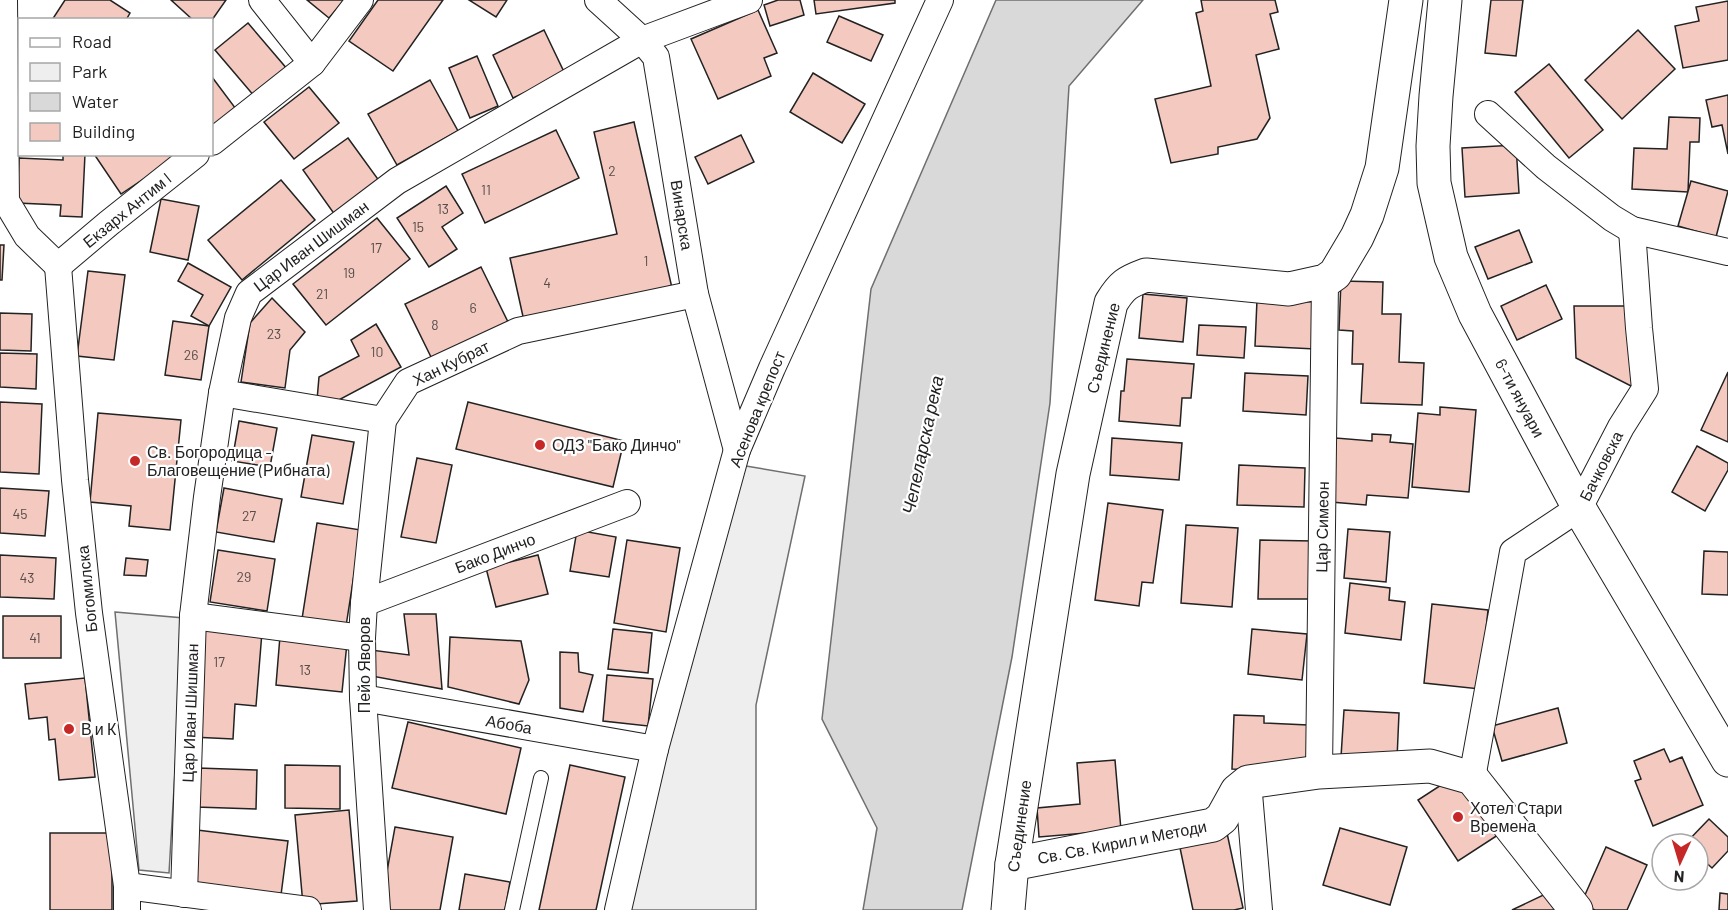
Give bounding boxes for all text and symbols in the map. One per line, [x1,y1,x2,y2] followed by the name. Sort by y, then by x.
[18,18,213,156] legend
[72,30,112,52] text: Road
[72,60,107,82] text: Park
[72,90,119,112] text: Water
[72,120,135,142] text: Building
[608,162,616,179] house number: 2
[79,168,175,251] street label: Екзарх Антим I
[668,179,697,251] street label: Винарска
[481,181,491,198] house number: 11
[249,196,372,295] street label: Цар Иван Шишман
[437,200,449,217] house number: 13
[412,218,424,235] house number: 15
[370,239,382,256] house number: 17
[644,252,648,269] house number: 1
[343,264,355,281] house number: 19
[543,274,551,291] house number: 4
[316,285,328,302] house number: 21
[469,299,477,316] house number: 6
[1082,300,1123,395] street label: Съединение
[431,316,439,333] house number: 8
[267,325,281,342] house number: 23
[409,336,493,389] street label: Хан Кубрат
[371,343,383,360] house number: 10
[184,346,198,363] house number: 26
[725,347,789,470] street label: Асенова крепост
[1492,355,1549,440] street label: 6-ти януари
[897,373,947,516] water label: Чепеларска река
[1575,427,1626,504] street label: Бачковска
[552,435,681,454] place label: ОДЗ "Бако Динчо"
[533,438,547,452] marker: ОДЗ "Бако Динчо"
[147,442,330,479] place label: Св. Богородица - Благовещение (Рибната)
[128,454,142,468] marker: Св. Богородица - Благовещение (Рибната)
[1311,481,1332,573] street label: Цар Симеон
[13,505,27,522] house number: 45
[242,507,256,524] house number: 27
[452,528,538,577] street label: Бако Динчо
[72,545,101,633] street label: Богомилска
[237,568,251,585] house number: 29
[20,569,34,586] house number: 43
[354,617,373,713] street label: Пейо Яворов
[29,629,41,646] house number: 41
[178,643,201,783] street label: Цар Иван Шишман
[213,653,225,670] house number: 17
[299,661,311,678] house number: 13
[485,710,534,737] street label: Абоба
[81,719,117,738] place label: В и К
[62,722,76,736] marker: В и К
[1003,779,1034,873] street label: Съединение
[1470,798,1563,835] place label: Хотел Стари Времена
[1451,810,1465,824] marker: Хотел Стари Времена
[1036,816,1208,867] street label: Св. Св. Кирил и Методи
[1650,832,1710,892] north arrow
[1673,868,1685,887] text: N

